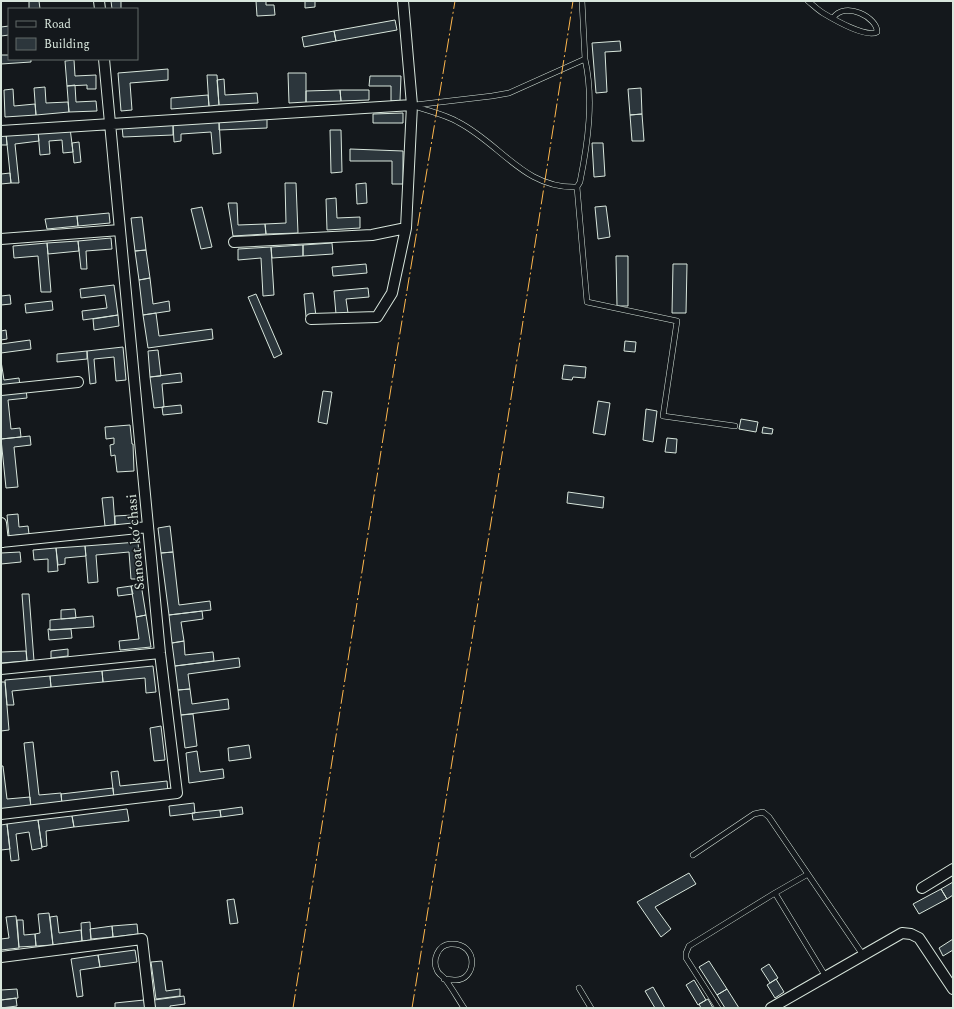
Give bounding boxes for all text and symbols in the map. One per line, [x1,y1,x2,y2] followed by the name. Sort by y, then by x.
[8,8,138,60] legend
[44,15,71,34] text: Road
[44,35,90,54] text: Building
[121,493,150,591] street label: Sanoat koʻchasi

